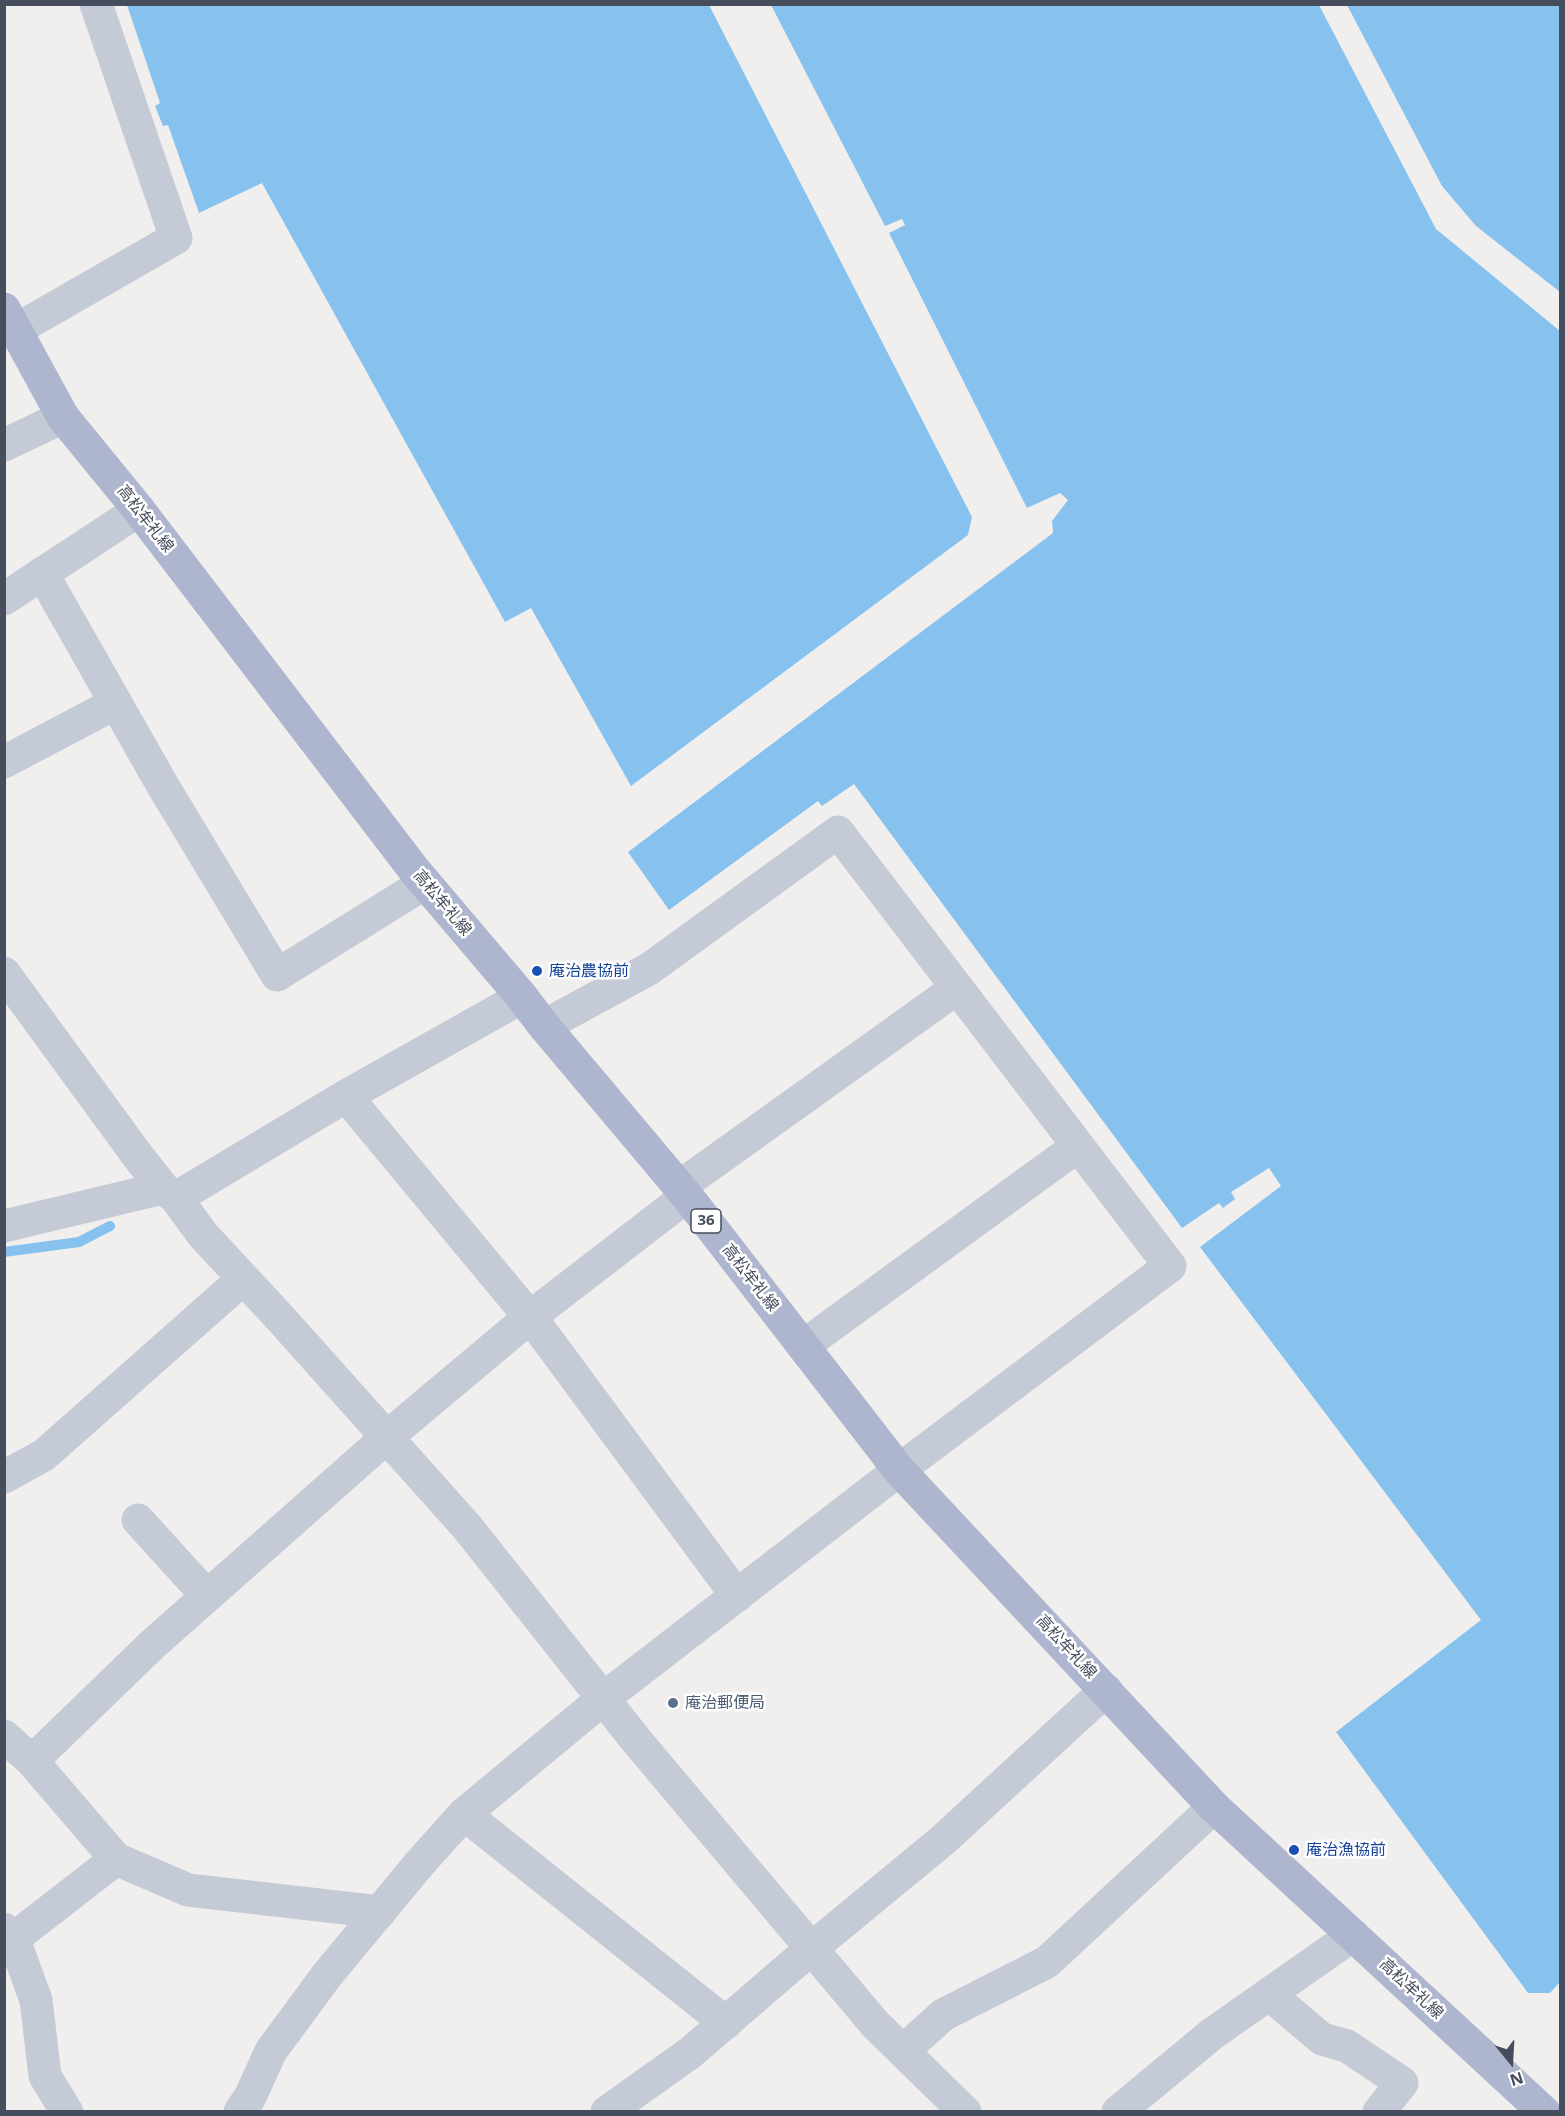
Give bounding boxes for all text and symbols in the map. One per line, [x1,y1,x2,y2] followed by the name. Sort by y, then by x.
[113,482,177,556] street label: 高松牟礼線
[409,866,475,940] street label: 高松牟礼線
[549,961,629,981] place label: 庵治農協前
[530,964,544,978] marker: 庵治農協前
[691,1209,721,1233] road number: 36
[718,1241,782,1315] street label: 高松牟礼線
[1032,1611,1100,1683] street label: 高松牟礼線
[685,1693,765,1713] place label: 庵治郵便局
[666,1696,680,1710] marker: 庵治郵便局
[1306,1840,1386,1860] place label: 庵治漁協前
[1287,1843,1301,1857] marker: 庵治漁協前
[1375,1955,1447,2023] street label: 高松牟礼線
[1481,2032,1541,2092] north arrow
[1507,2067,1526,2092] text: N

